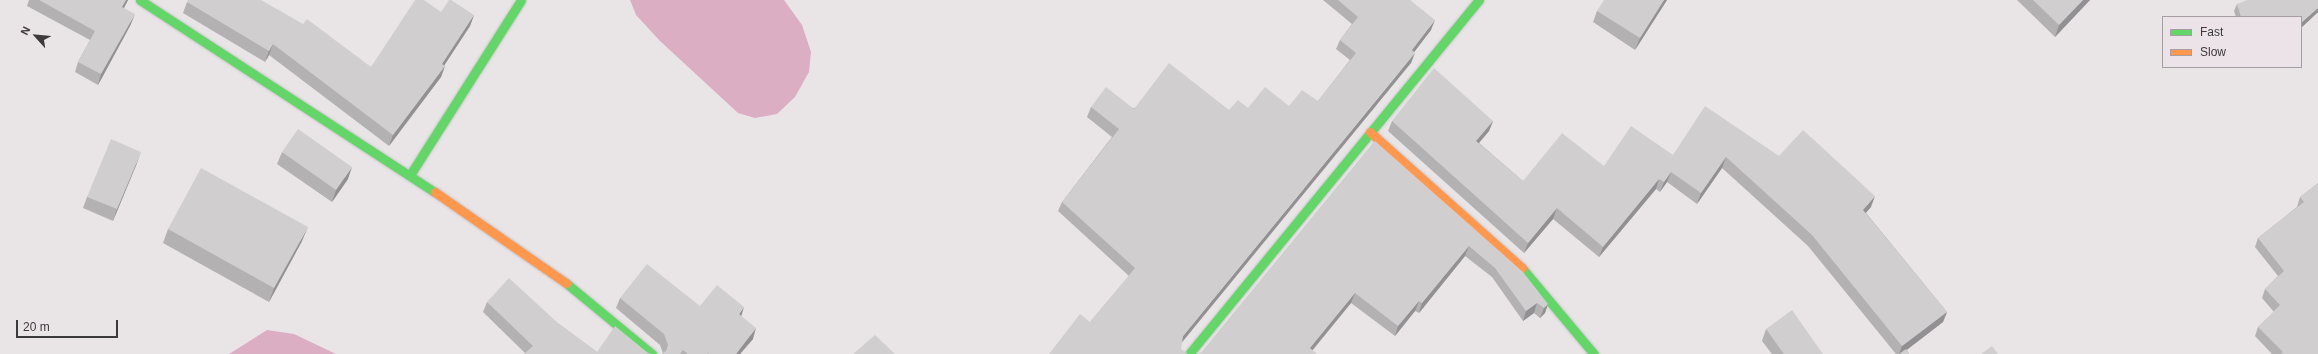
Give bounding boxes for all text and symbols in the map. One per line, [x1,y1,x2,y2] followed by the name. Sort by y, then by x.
[16,16,56,56] north arrow
[2162,16,2302,68] legend
[18,24,32,37] text: N
[2200,25,2223,39] text: Fast
[2200,45,2226,59] text: Slow
[18,312,120,338] scale bar
[23,320,50,334] text: 20 m

